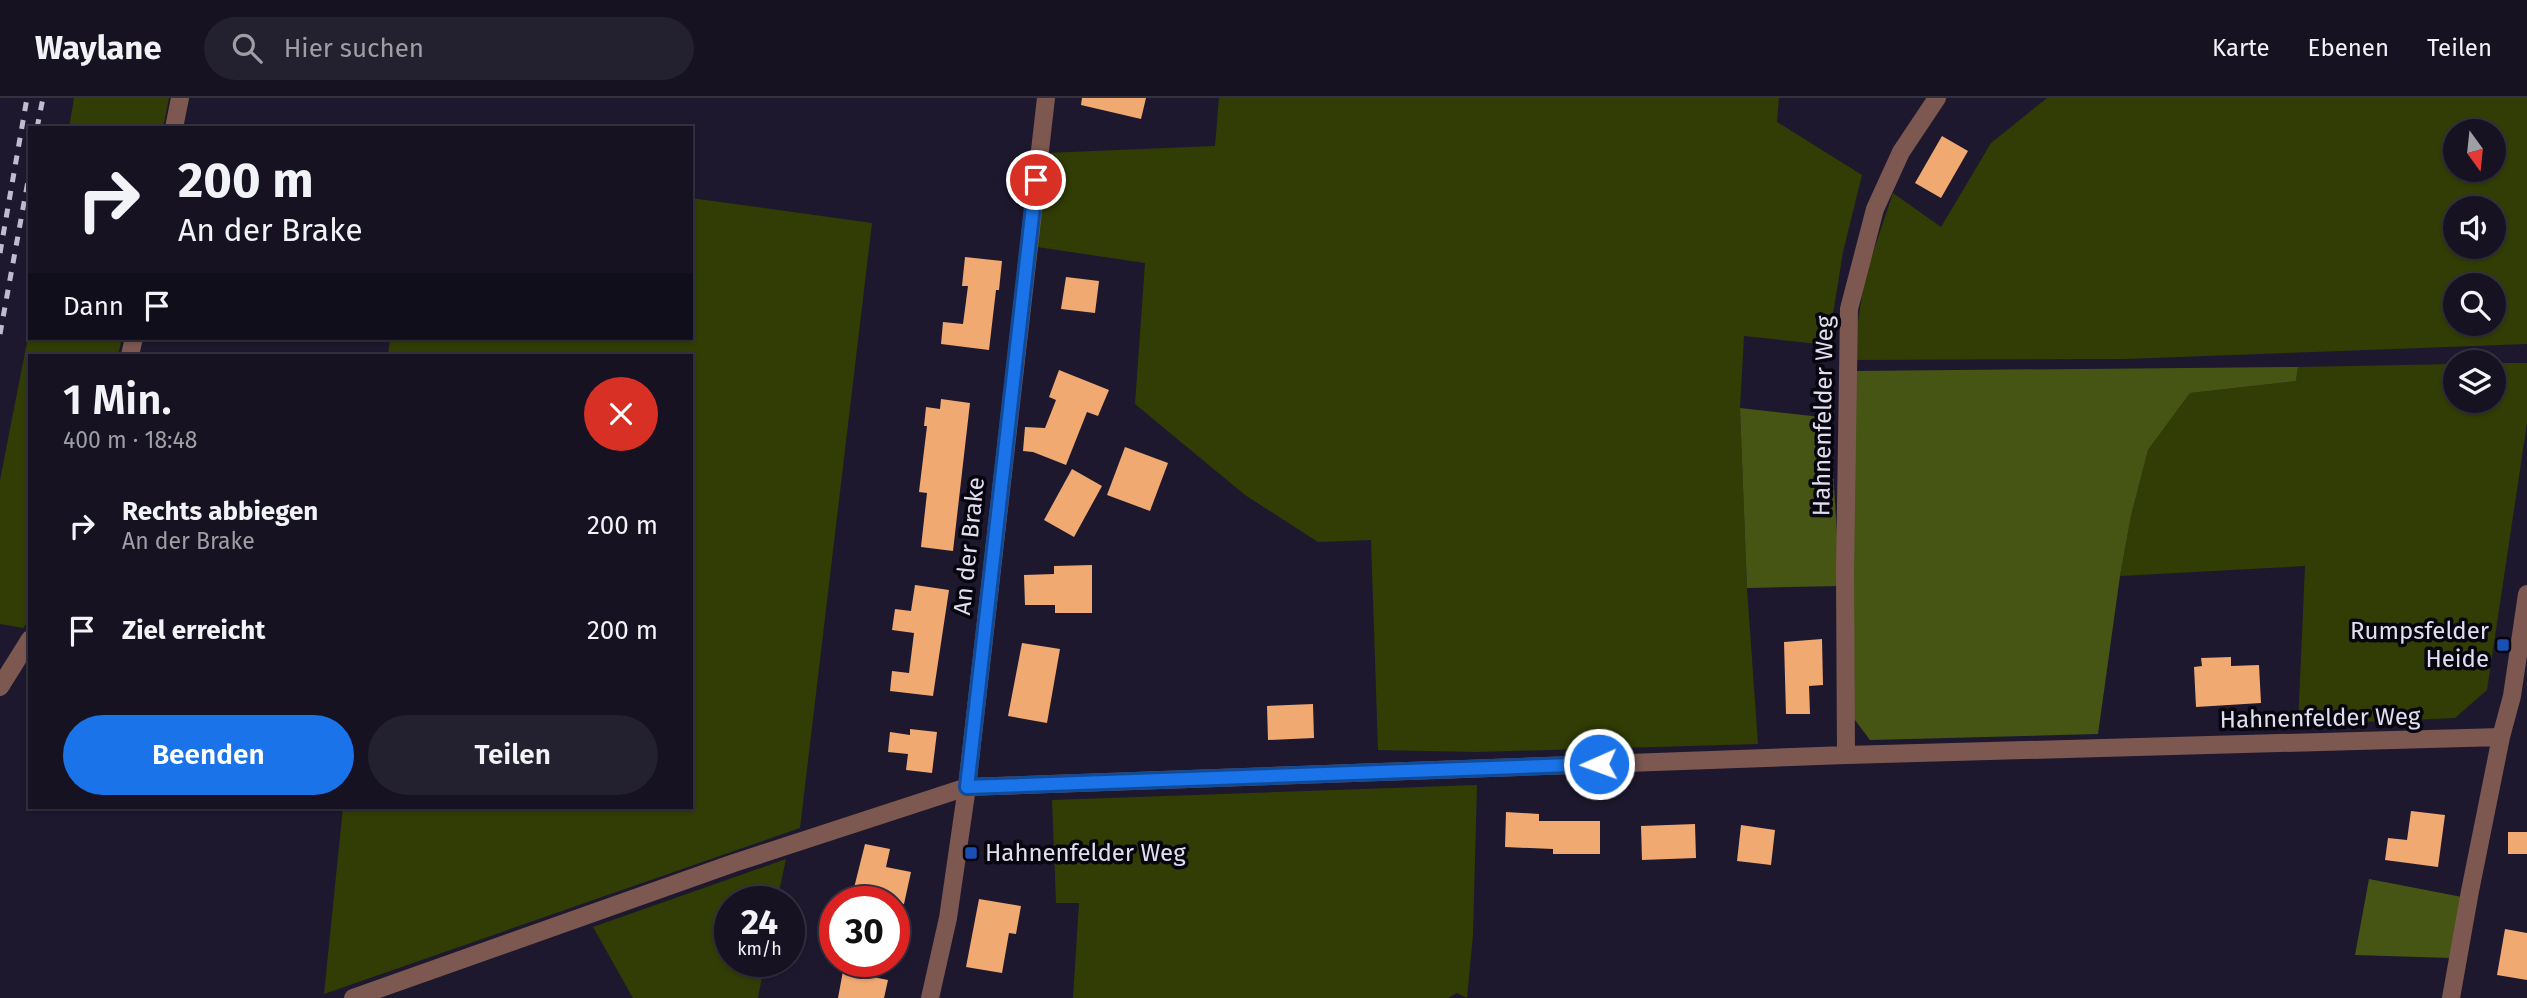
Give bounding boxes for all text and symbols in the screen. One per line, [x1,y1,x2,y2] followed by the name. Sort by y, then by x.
[204,17,694,80] search box
[35,28,162,68] text: Waylane
[228,29,266,67] icon: search
[284,33,424,64] text: Hier suchen
[2212,34,2270,62] text: Karte
[2308,34,2389,62] text: Ebenen
[2427,34,2492,62] text: Teilen
[2443,119,2506,182] north arrow
[2443,119,2506,413] map controls
[1006,150,1066,210] pin
[178,151,314,210] text: 200 m
[63,154,154,245] icon: right
[1017,161,1055,199] icon: arrive
[2443,196,2506,259] button: sound
[178,211,363,249] text: An der Brake
[2443,273,2506,336] button: search
[138,287,176,325] icon: arrive
[63,291,124,322] text: Dann
[1807,315,1839,517] street label: Hahnenfelder Weg
[2443,350,2506,413] button: layers
[63,375,172,425] text: 1 Min.
[584,377,658,451] button: close
[63,426,197,454] text: 400 m · 18:48
[948,476,990,616] street label: An der Brake
[122,496,318,527] text: Rechts abbiegen
[63,507,101,545] icon: right
[587,510,658,541] text: 200 m
[122,527,255,555] text: An der Brake
[63,612,101,650] icon: arrive
[122,615,265,646] text: Ziel erreicht
[587,615,658,646] text: 200 m
[2350,617,2490,673] place label: Rumpsfelder Heide
[2495,637,2511,653] marker: Rumpsfelder Heide
[2219,702,2421,734] street label: Hahnenfelder Weg
[63,715,354,795] button: Beenden
[368,715,658,795] button: Teilen
[1562,727,1636,801] position arrow
[985,839,1186,867] place label: Hahnenfelder Weg
[963,845,979,861] marker: Hahnenfelder Weg
[819,886,910,977] speed limit sign: 30
[741,901,778,943] text: 24
[737,938,782,960] text: km/h

